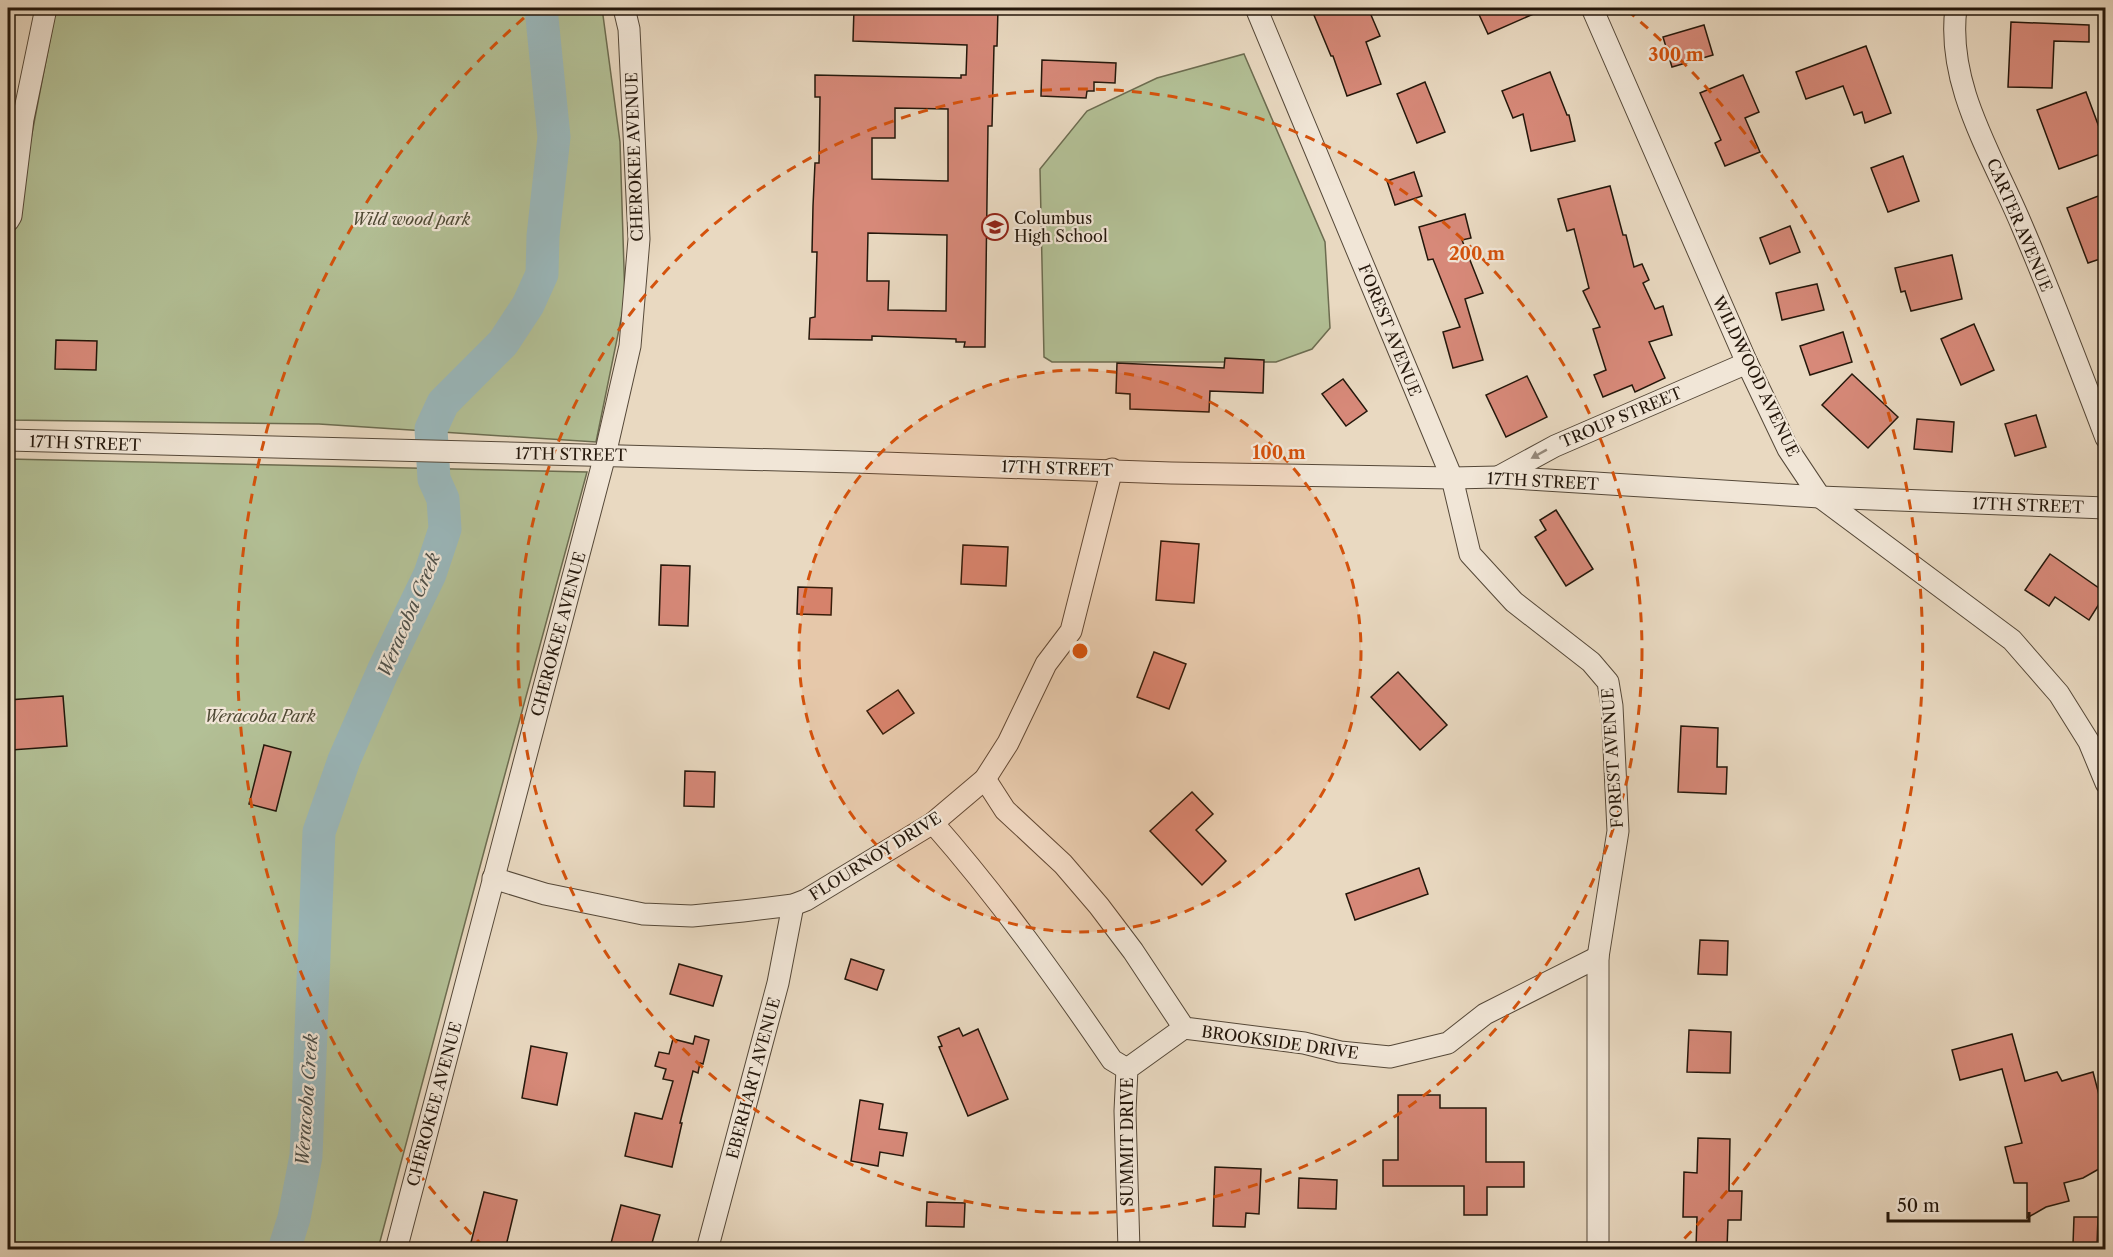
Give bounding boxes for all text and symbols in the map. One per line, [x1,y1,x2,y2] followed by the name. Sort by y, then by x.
[1648,44,1704,66] text: 300 m
[621,72,647,242] street label: CHEROKEE AVENUE
[1983,155,2057,295] street label: CARTER AVENUE
[1014,208,1108,246] place label: Columbus High School
[352,209,471,229] park label: Wild wood park
[980,212,1010,242] school or university icon: Columbus High School
[1449,243,1505,265] text: 200 m
[1354,261,1426,399] street label: FOREST AVENUE
[1708,292,1804,460] street label: WILDWOOD AVENUE
[1557,382,1685,452] street label: TROUP STREET
[29,431,141,455] street label: 17TH STREET
[1252,442,1306,464] text: 100 m
[515,443,627,465] street label: 17TH STREET
[1531,449,1548,459] one-way arrow
[1001,456,1113,480] street label: 17TH STREET
[1487,468,1599,494] street label: 17TH STREET
[1972,493,2084,517] street label: 17TH STREET
[373,549,445,681] water label: Weracoba Creek
[526,550,590,718] street label: CHEROKEE AVENUE
[1070,641,1090,661] centre of rings
[1597,687,1627,829] street label: FOREST AVENUE
[204,706,316,726] park label: Weracoba Park
[805,807,945,905] street label: FLOURNOY DRIVE
[722,995,784,1161] street label: EBERHART AVENUE
[402,1020,466,1188] street label: CHEROKEE AVENUE
[1200,1021,1360,1063] street label: BROOKSIDE DRIVE
[291,1032,323,1167] water label: Weracoba Creek
[1117,1077,1137,1207] street label: SUMMIT DRIVE
[1888,1185,2029,1223] scale bar
[1897,1195,1940,1217] text: 50 m

